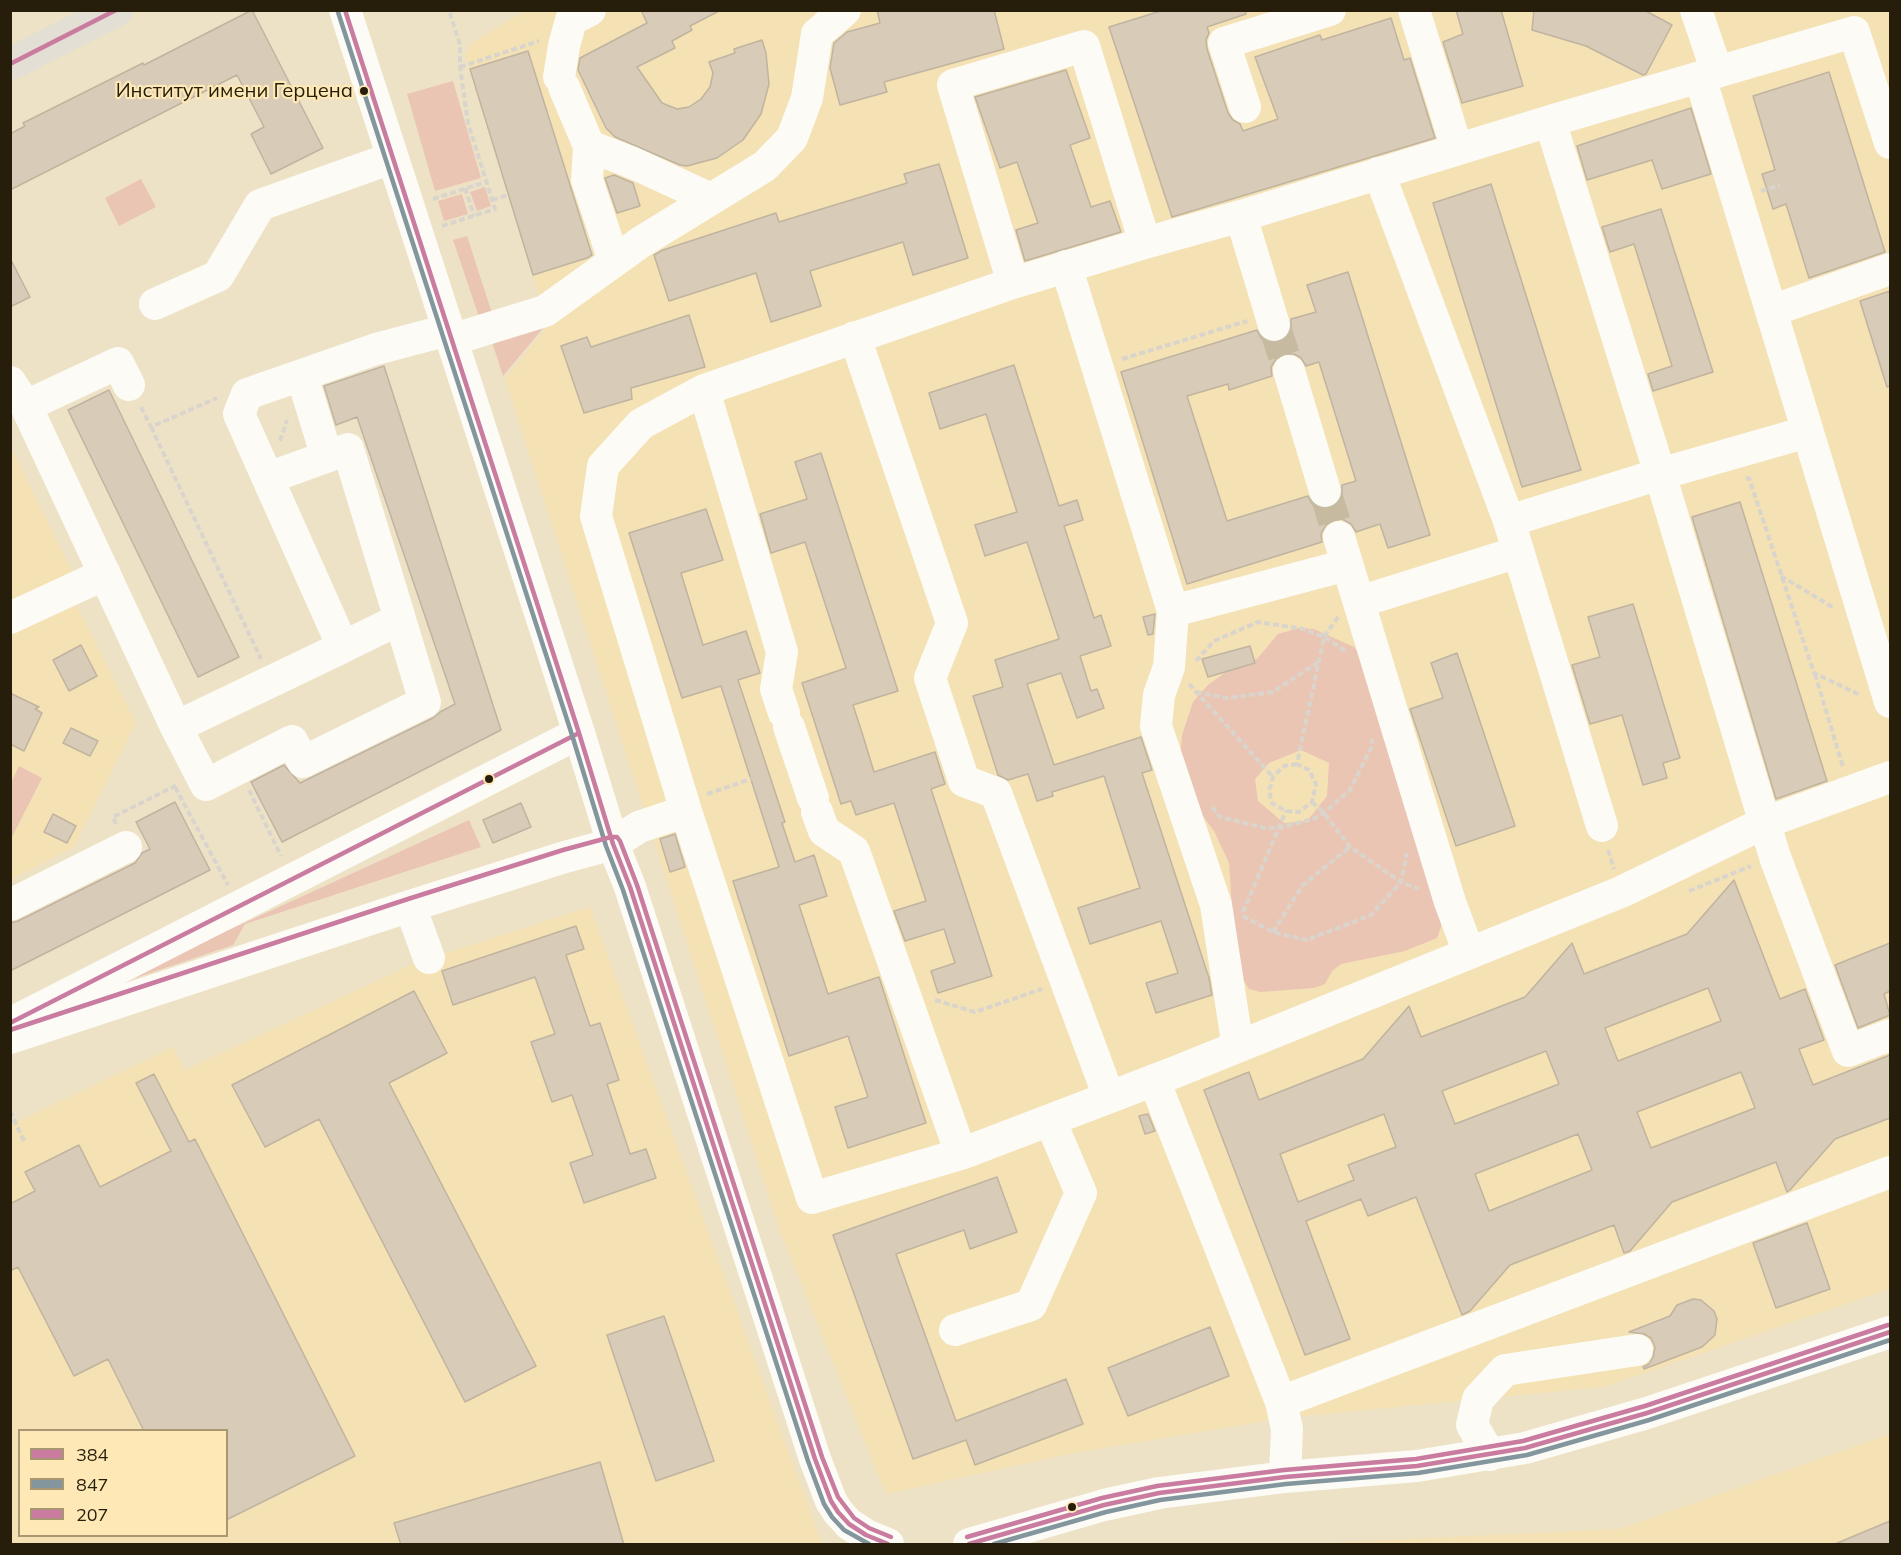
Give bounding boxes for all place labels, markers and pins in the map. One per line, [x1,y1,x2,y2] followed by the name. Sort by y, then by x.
[116,79,353,103] place label: Институт имени Герцена
[358,85,370,97] marker: Институт имени Герцена
[483,773,495,785] unlabelled marker
[1066,1501,1078,1513] unlabelled marker

